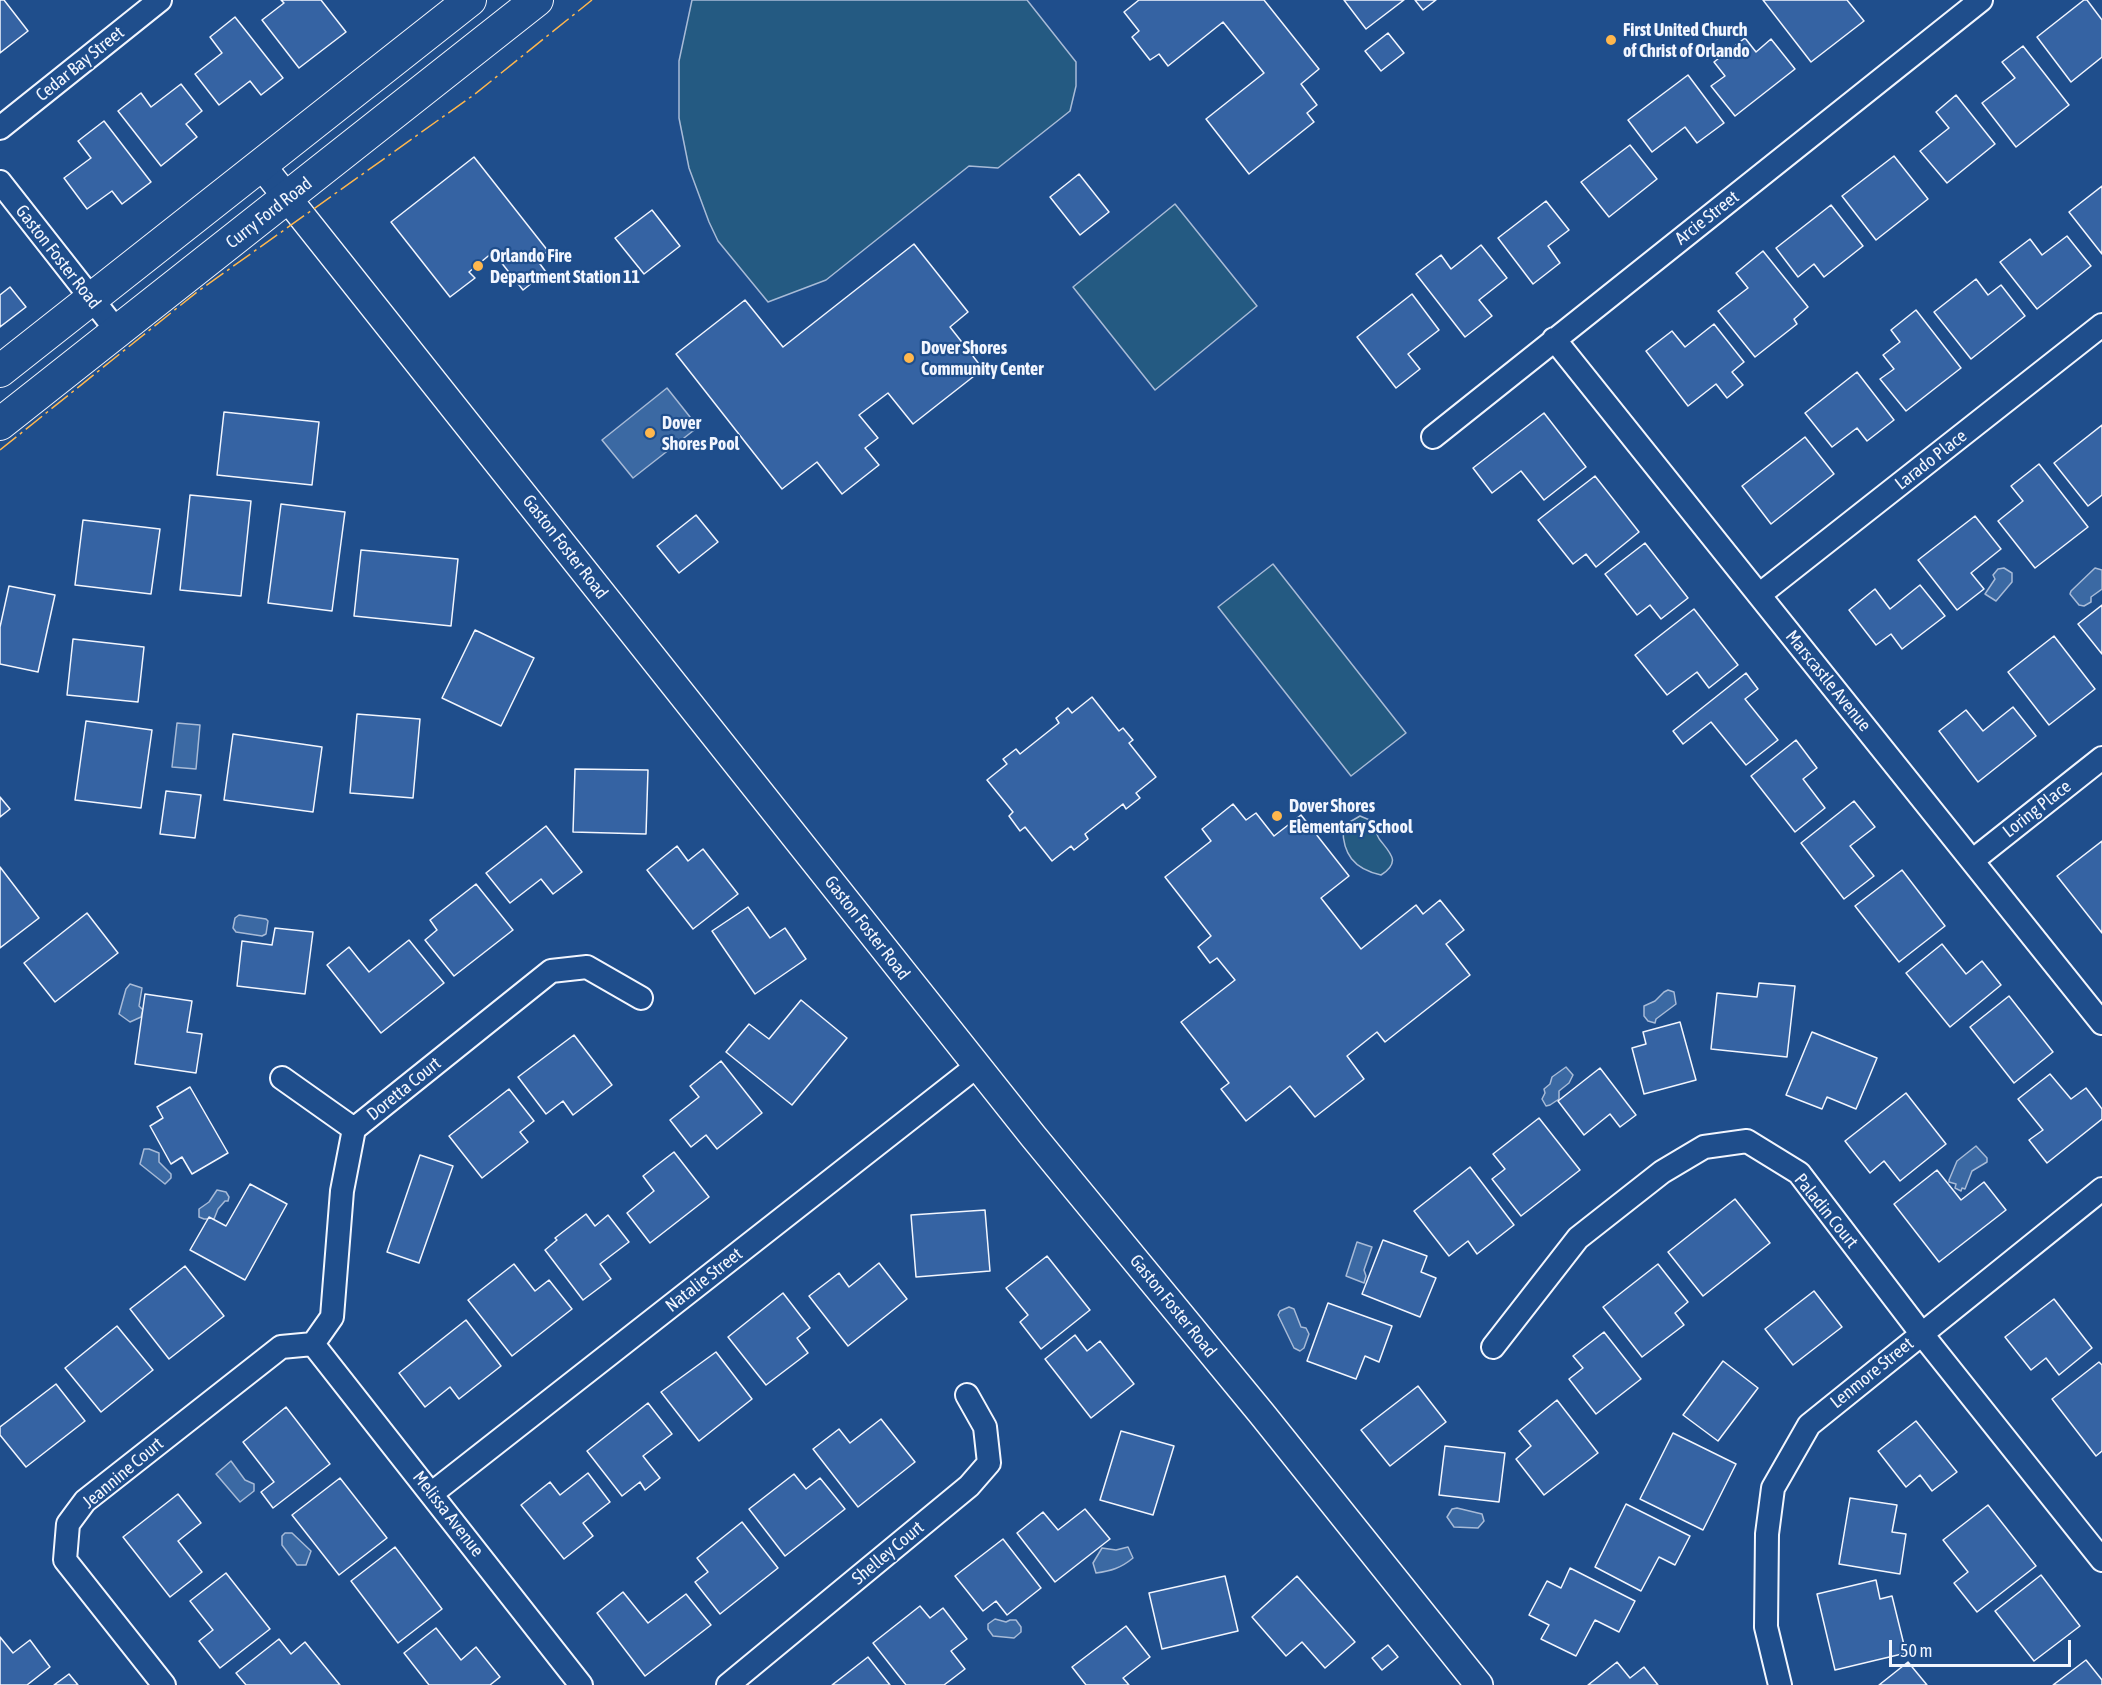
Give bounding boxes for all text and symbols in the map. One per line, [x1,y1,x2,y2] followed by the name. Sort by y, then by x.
[1623,19,1750,62] place label: First United Church of Christ of Orlando
[32,22,128,106] street label: Cedar Bay Street
[1604,33,1618,47] marker: First United Church of Christ of Orlando
[222,173,316,253] street label: Curry Ford Road
[1671,186,1743,250] street label: Arcie Street
[11,201,105,313] street label: Gaston Foster Road
[490,245,640,288] place label: Orlando Fire Department Station 11
[471,259,485,273] marker: Orlando Fire Department Station 11
[921,337,1044,380] place label: Dover Shores Community Center
[902,351,916,365] marker: Dover Shores Community Center
[662,412,739,454] place label: Dover Shores Pool
[1891,425,1971,495] street label: Larado Place
[643,426,657,440] marker: Dover Shores Pool
[518,491,612,603] street label: Gaston Foster Road
[1781,626,1875,736] street label: Marscastle Avenue
[1999,776,2075,842] street label: Loring Place
[1289,795,1413,838] place label: Dover Shores Elementary School
[1270,809,1284,823] marker: Dover Shores Elementary School
[820,872,914,984] street label: Gaston Foster Road
[363,1053,445,1125] street label: Doretta Court
[1789,1169,1863,1253] street label: Paladin Court
[661,1243,747,1317] street label: Natalie Street
[1125,1250,1221,1362] street label: Gaston Foster Road
[1826,1333,1918,1413] street label: Lenmore Street
[78,1433,168,1513] street label: Jeannine Court
[408,1467,488,1561] street label: Melissa Avenue
[848,1517,928,1589] street label: Shelley Court
[1892,1628,2074,1666] scale bar
[1900,1640,1932,1661] text: 50 m

